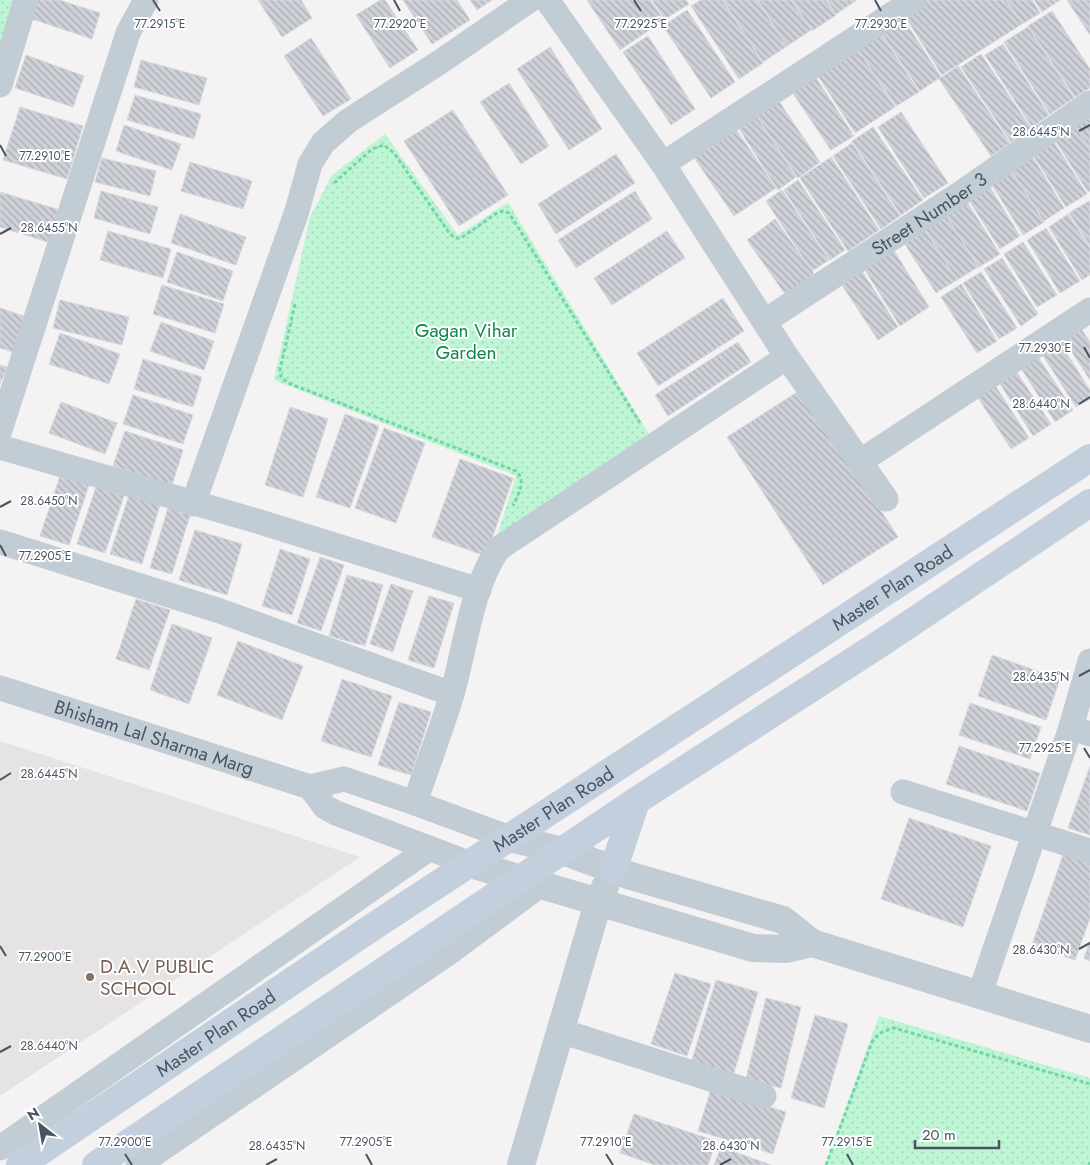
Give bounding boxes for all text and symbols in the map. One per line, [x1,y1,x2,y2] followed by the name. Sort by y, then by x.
[135,15,185,33] text: 77.2915°E
[374,15,426,33] text: 77.2920°E
[615,15,667,33] text: 77.2925°E
[855,15,907,33] text: 77.2930°E
[1012,123,1070,141] text: 28.6445°N
[19,147,71,165] text: 77.2910°E
[866,166,993,262] street label: Street Number 3
[21,219,77,237] text: 28.6455°N
[415,317,518,366] park label: Gagan Vihar Garden
[1019,339,1071,357] text: 77.2930°E
[1012,395,1070,413] text: 28.6440°N
[20,492,78,510] text: 28.6450°N
[827,538,958,637] street label: Master Plan Road
[19,547,71,565] text: 77.2905°E
[1013,668,1069,686] text: 28.6435°N
[51,693,257,782] street label: Bhisham Lal Sharma Marg
[1019,739,1071,757] text: 77.2925°E
[488,760,619,859] street label: Master Plan Road
[20,765,78,783] text: 28.6445°N
[1012,941,1070,959] text: 28.6430°N
[18,948,72,966] text: 77.2900°E
[100,953,214,1002] place label: D.A.V PUBLIC SCHOOL
[84,971,96,983] marker: D.A.V PUBLIC SCHOOL
[151,983,281,1084] street label: Master Plan Road
[20,1037,78,1055] text: 28.6440°N
[15,1100,65,1150] north arrow
[23,1102,43,1125] text: N
[915,1118,999,1150] scale bar
[922,1124,956,1146] text: 20 m
[98,1133,152,1151] text: 77.2900°E
[340,1133,392,1151] text: 77.2905°E
[580,1133,632,1151] text: 77.2910°E
[822,1133,872,1151] text: 77.2915°E
[249,1137,305,1155] text: 28.6435°N
[702,1137,760,1155] text: 28.6430°N

